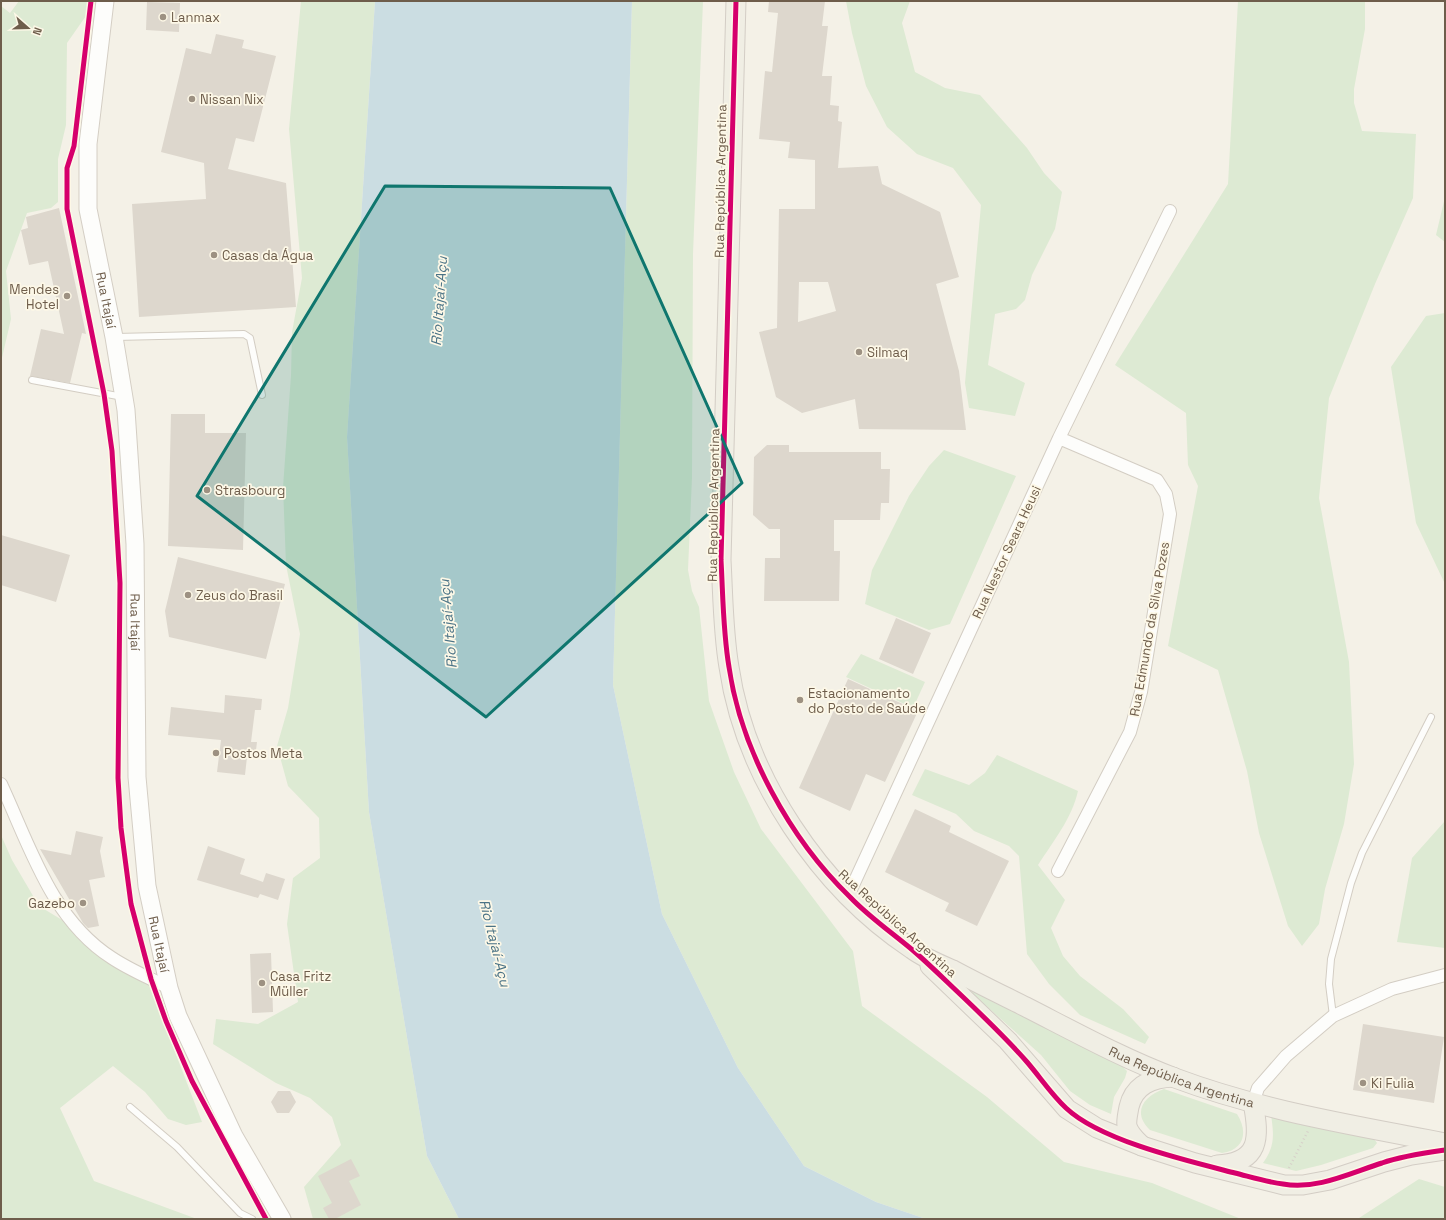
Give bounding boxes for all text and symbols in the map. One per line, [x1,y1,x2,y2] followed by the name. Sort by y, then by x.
[8,8,48,48] north arrow
[171,9,220,26] place label: Lanmax
[158,12,168,22] marker: Lanmax
[30,26,45,37] text: N
[200,91,264,108] place label: Nissan Nix
[187,94,197,104] marker: Nissan Nix
[711,104,730,258] street label: Rua República Argentina
[222,247,314,264] place label: Casas da Água
[209,250,219,260] marker: Casas da Água
[427,254,451,346] water label: Rio Itajaí-Açu
[92,270,120,331] street label: Rua Itajaí
[9,281,59,313] place label: Mendes Hotel
[62,291,72,301] marker: Mendes Hotel
[867,344,908,361] place label: Silmaq
[854,347,864,357] marker: Silmaq
[704,428,723,582] street label: Rua República Argentina
[215,482,285,499] place label: Strasbourg
[968,483,1045,621] street label: Rua Nestor Seara Heusi
[202,485,212,495] marker: Strasbourg
[1126,540,1173,718] street label: Rua Edmundo da Silva Pozes
[435,577,461,669] water label: Rio Itajaí-Açu
[196,587,283,604] place label: Zeus do Brasil
[183,590,193,600] marker: Zeus do Brasil
[126,593,144,652] street label: Rua Itajaí
[808,685,926,717] place label: Estacionamento do Posto de Saúde
[795,695,805,705] marker: Estacionamento do Posto de Saúde
[224,745,303,762] place label: Postos Meta
[211,748,221,758] marker: Postos Meta
[835,866,961,981] street label: Rua República Argentina
[28,895,75,912] place label: Gazebo
[78,898,88,908] marker: Gazebo
[475,898,515,990] water label: Rio Itajaí-Açu
[145,914,174,975] street label: Rua Itajaí
[270,968,331,1000] place label: Casa Fritz Müller
[257,978,267,988] marker: Casa Fritz Müller
[1106,1043,1257,1112] street label: Rua República Argentina
[1371,1075,1415,1092] place label: Ki Fulia
[1358,1078,1368,1088] marker: Ki Fulia

